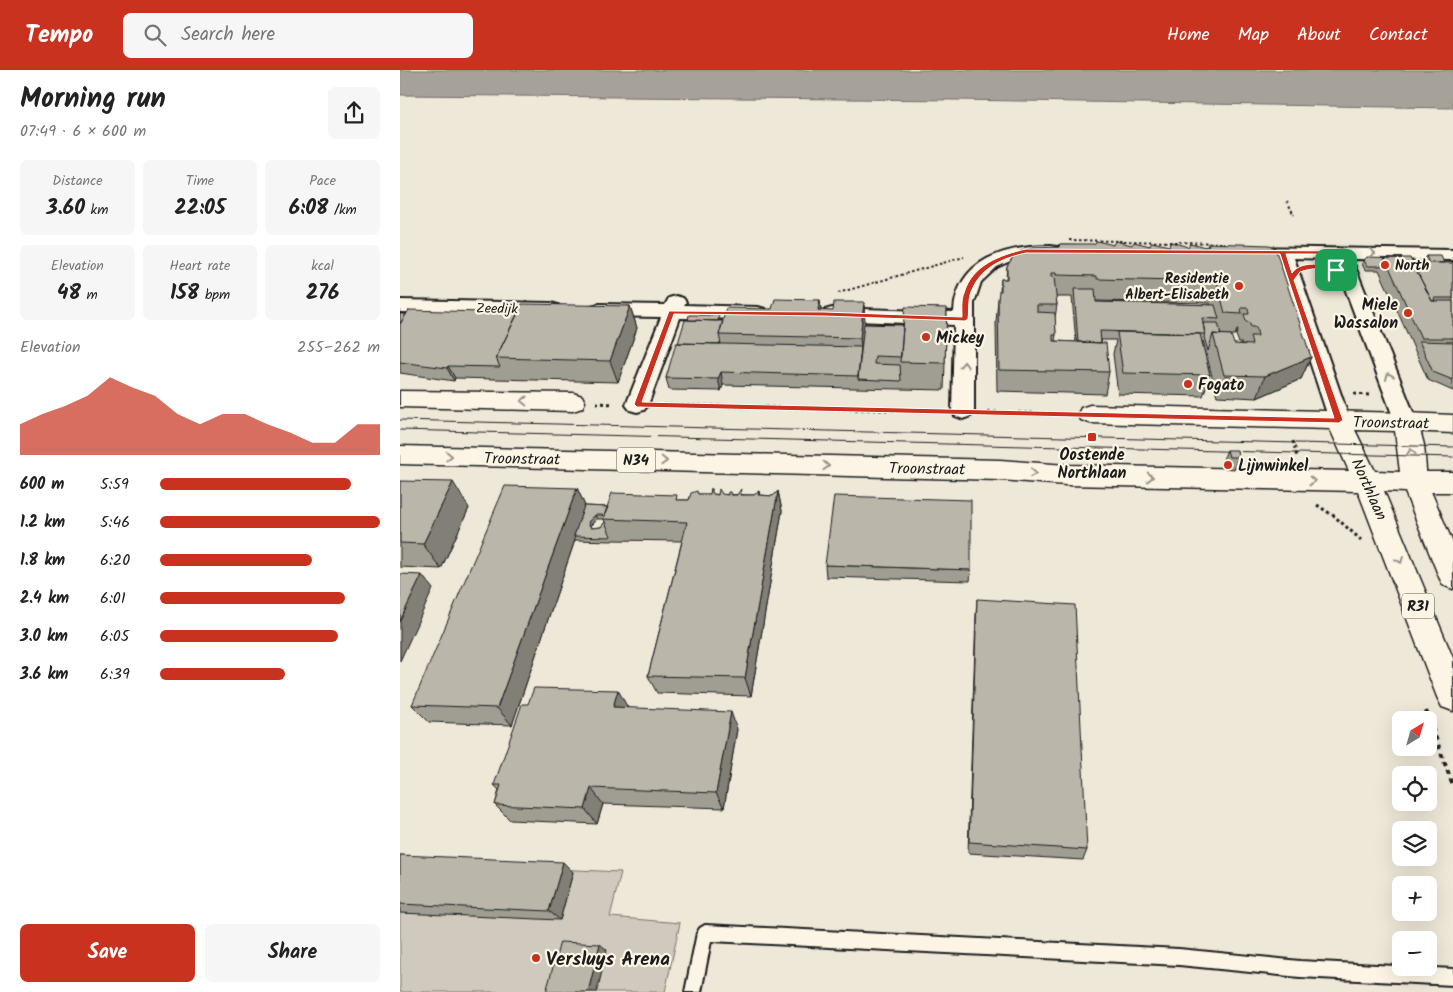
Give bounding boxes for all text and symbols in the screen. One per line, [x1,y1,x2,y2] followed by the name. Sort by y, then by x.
[123,13,473,58] search box
[25,16,93,55] text: Tempo
[181,20,275,50] text: Search here
[141,21,169,49] icon: search
[1167,21,1210,50] text: Home
[1238,21,1269,50] text: Map
[1297,21,1341,50] text: About
[1369,21,1428,50] text: Contact
[20,77,166,122] text: Morning run
[328,87,380,139] button: share
[20,119,146,144] text: 07:49 · 6 × 600 m
[52,170,102,192] text: Distance
[186,170,214,192] text: Time
[309,170,336,192] text: Pace
[46,192,85,225] text: 3.60
[174,192,226,225] text: 22:05
[289,192,328,225] text: 6:08
[85,199,108,221] text: km
[328,199,357,221] text: /km
[1368,248,1376,258] one-way arrow
[1315,249,1357,291] pin
[51,255,104,277] text: Elevation
[170,255,230,277] text: Heart rate
[311,255,334,277] text: kcal
[1395,255,1430,277] place label: North
[1322,256,1350,284] icon: arrive
[1379,259,1391,271] marker: North
[1125,268,1229,306] place label: Residentie Albert-Elisabeth
[57,277,81,310] text: 48
[170,277,199,310] text: 158
[306,277,339,310] text: 276
[1233,280,1245,292] marker: Residentie Albert-Elisabeth
[81,284,98,306] text: m
[199,284,230,306] text: bpm
[1334,293,1398,336] place label: Miele Wassalon
[476,298,518,320] street label: Zeedijk
[1402,307,1414,319] marker: Miele Wassalon
[936,326,985,351] place label: Mickey
[920,331,932,343] marker: Mickey
[20,335,81,360] text: Elevation
[297,335,380,360] text: 255–262 m
[958,361,969,369] one-way arrow
[1385,372,1395,381] one-way arrow
[1198,373,1244,398] place label: Fogato
[1182,378,1194,390] marker: Fogato
[520,396,528,406] one-way arrow
[1353,410,1430,437] street label: Troonstraat
[1086,431,1098,443] marker: Oostende Northlaan
[1058,443,1127,486] place label: Oostende Northlaan
[484,446,561,473] street label: Troonstraat
[1406,447,1417,455] one-way arrow
[617,448,655,472] road number: N34
[445,451,453,461] one-way arrow
[1238,454,1309,479] place label: Lijnwinkel
[1344,455,1393,525] street label: Northlaan
[660,456,668,466] one-way arrow
[889,456,966,483] street label: Troonstraat
[1222,459,1234,471] marker: Lijnwinkel
[822,460,830,471] one-way arrow
[1029,467,1037,478] one-way arrow
[20,472,64,497] text: 600 m
[100,472,129,497] text: 5:59
[1146,472,1154,483] one-way arrow
[1308,475,1316,486] one-way arrow
[20,510,65,535] text: 1.2 km
[100,510,130,535] text: 5:46
[20,548,65,573] text: 1.8 km
[100,548,130,573] text: 6:20
[1394,555,1404,564] one-way arrow
[20,586,69,611] text: 2.4 km
[100,586,126,611] text: 6:01
[1402,594,1434,618] road number: R31
[20,624,68,649] text: 3.0 km
[100,624,129,649] text: 6:05
[20,662,68,687] text: 3.6 km
[100,662,130,687] text: 6:39
[1392,711,1438,756] north arrow
[1392,711,1437,976] map controls
[1392,766,1437,811] button: locate
[1392,821,1437,866] button: layers
[1392,876,1437,921] button: +
[20,924,195,982] button: Save
[205,924,380,982] button: Share
[1392,931,1437,976] button: −
[546,945,670,975] place label: Versluys Arena
[530,952,542,964] marker: Versluys Arena

